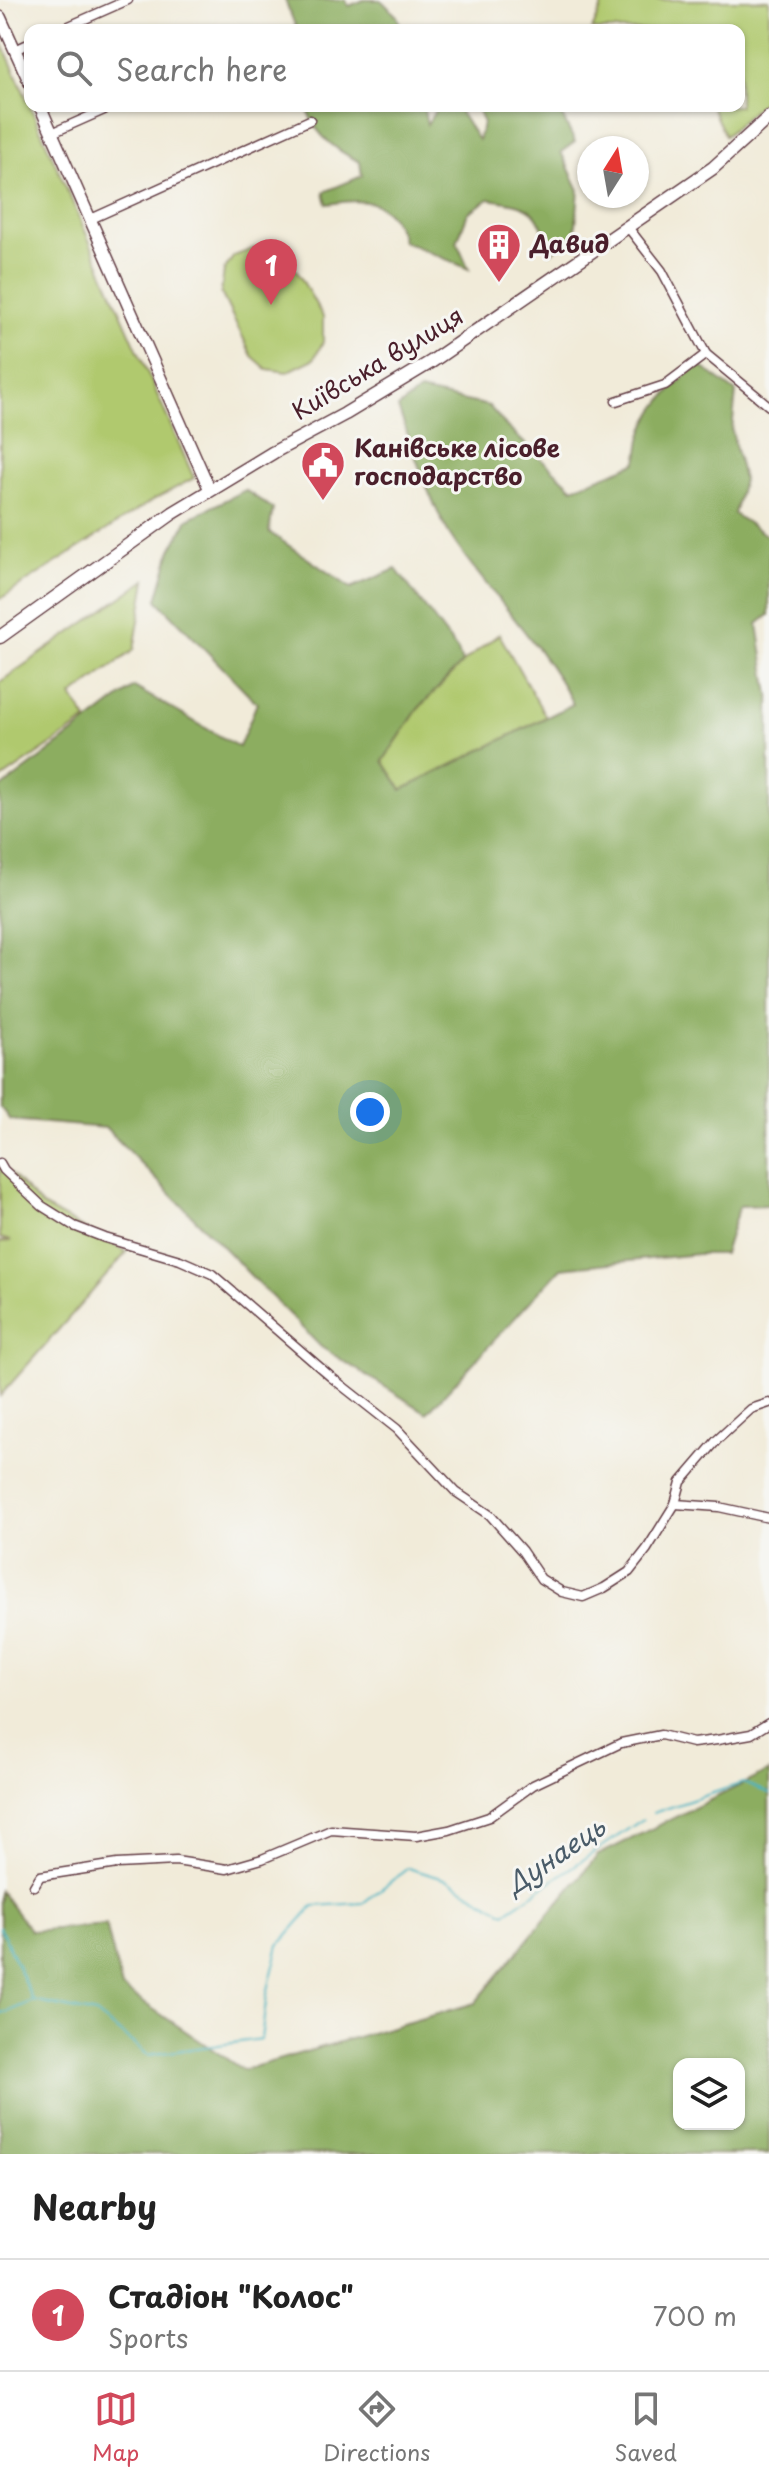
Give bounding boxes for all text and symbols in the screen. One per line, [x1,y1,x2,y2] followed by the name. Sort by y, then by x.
[24,24,745,112] search box
[52,46,96,90] icon: search
[116,46,288,91] text: Search here
[577,136,649,208] north arrow
[475,221,523,284] building icon: Давид
[529,225,609,261] place label: Давид
[245,239,297,305] pin: 1
[284,297,470,428] street label: Київська вулиця
[354,429,560,493] place label: Канівське лісове господарство
[299,439,347,502] public building icon: Канівське лісове господарство
[350,1092,390,1132] your location
[496,1806,614,1903] water label: Дунаець
[673,2058,745,2130] map controls
[673,2058,745,2130] button: layers
[32,2180,157,2232] text: Nearby
[108,2273,354,2318] text: Стадіон "Колос"
[52,2296,64,2335] text: 1
[653,2296,737,2335] text: 700 m
[108,2318,188,2357] text: Sports
[92,2387,139,2468] tab: Map
[323,2387,430,2468] tab: Directions
[614,2387,677,2468] tab: Saved

